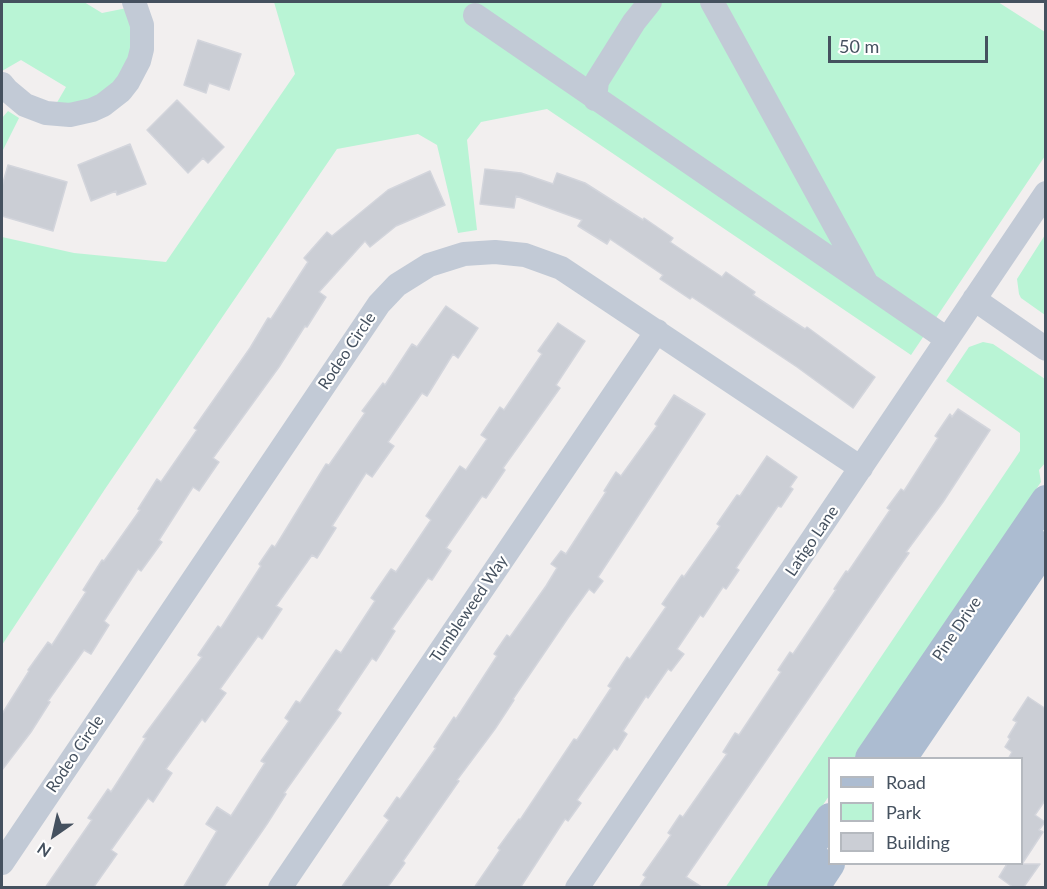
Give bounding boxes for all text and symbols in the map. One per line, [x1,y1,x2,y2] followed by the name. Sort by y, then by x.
[831,24,992,62] scale bar
[839,35,879,57] text: 50 m
[314,309,380,393] street label: Rodeo Circle
[781,502,843,580] street label: Latigo Lane
[426,552,512,666] street label: Tumbleweed Way
[929,593,985,665] street label: Pine Drive
[42,712,108,796] street label: Rodeo Circle
[828,757,1023,865] legend
[886,771,926,793] text: Road
[886,801,921,823] text: Park
[24,805,84,865] north arrow
[886,831,950,853] text: Building
[33,839,54,862] text: N

